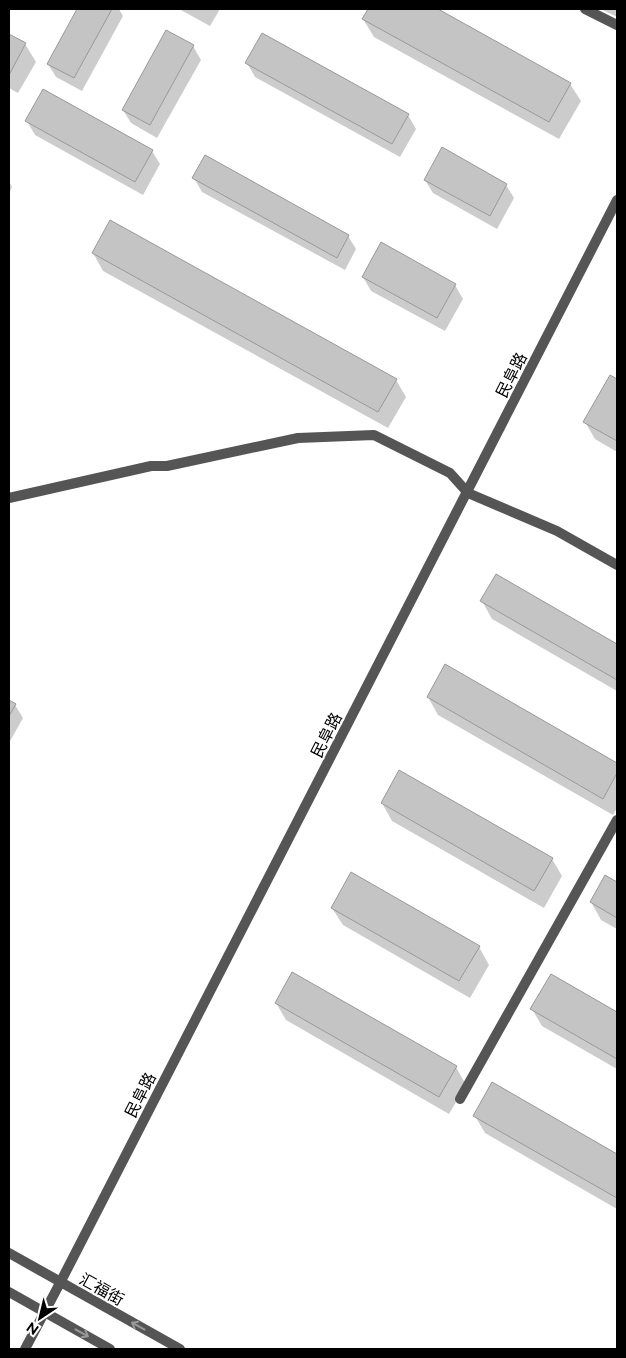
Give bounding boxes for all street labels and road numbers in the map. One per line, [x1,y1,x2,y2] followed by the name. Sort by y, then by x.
[492,350,531,401] street label: 民阜路
[307,710,346,761] street label: 民阜路
[121,1070,160,1121] street label: 民阜路
[76,1269,127,1309] street label: 汇福街

